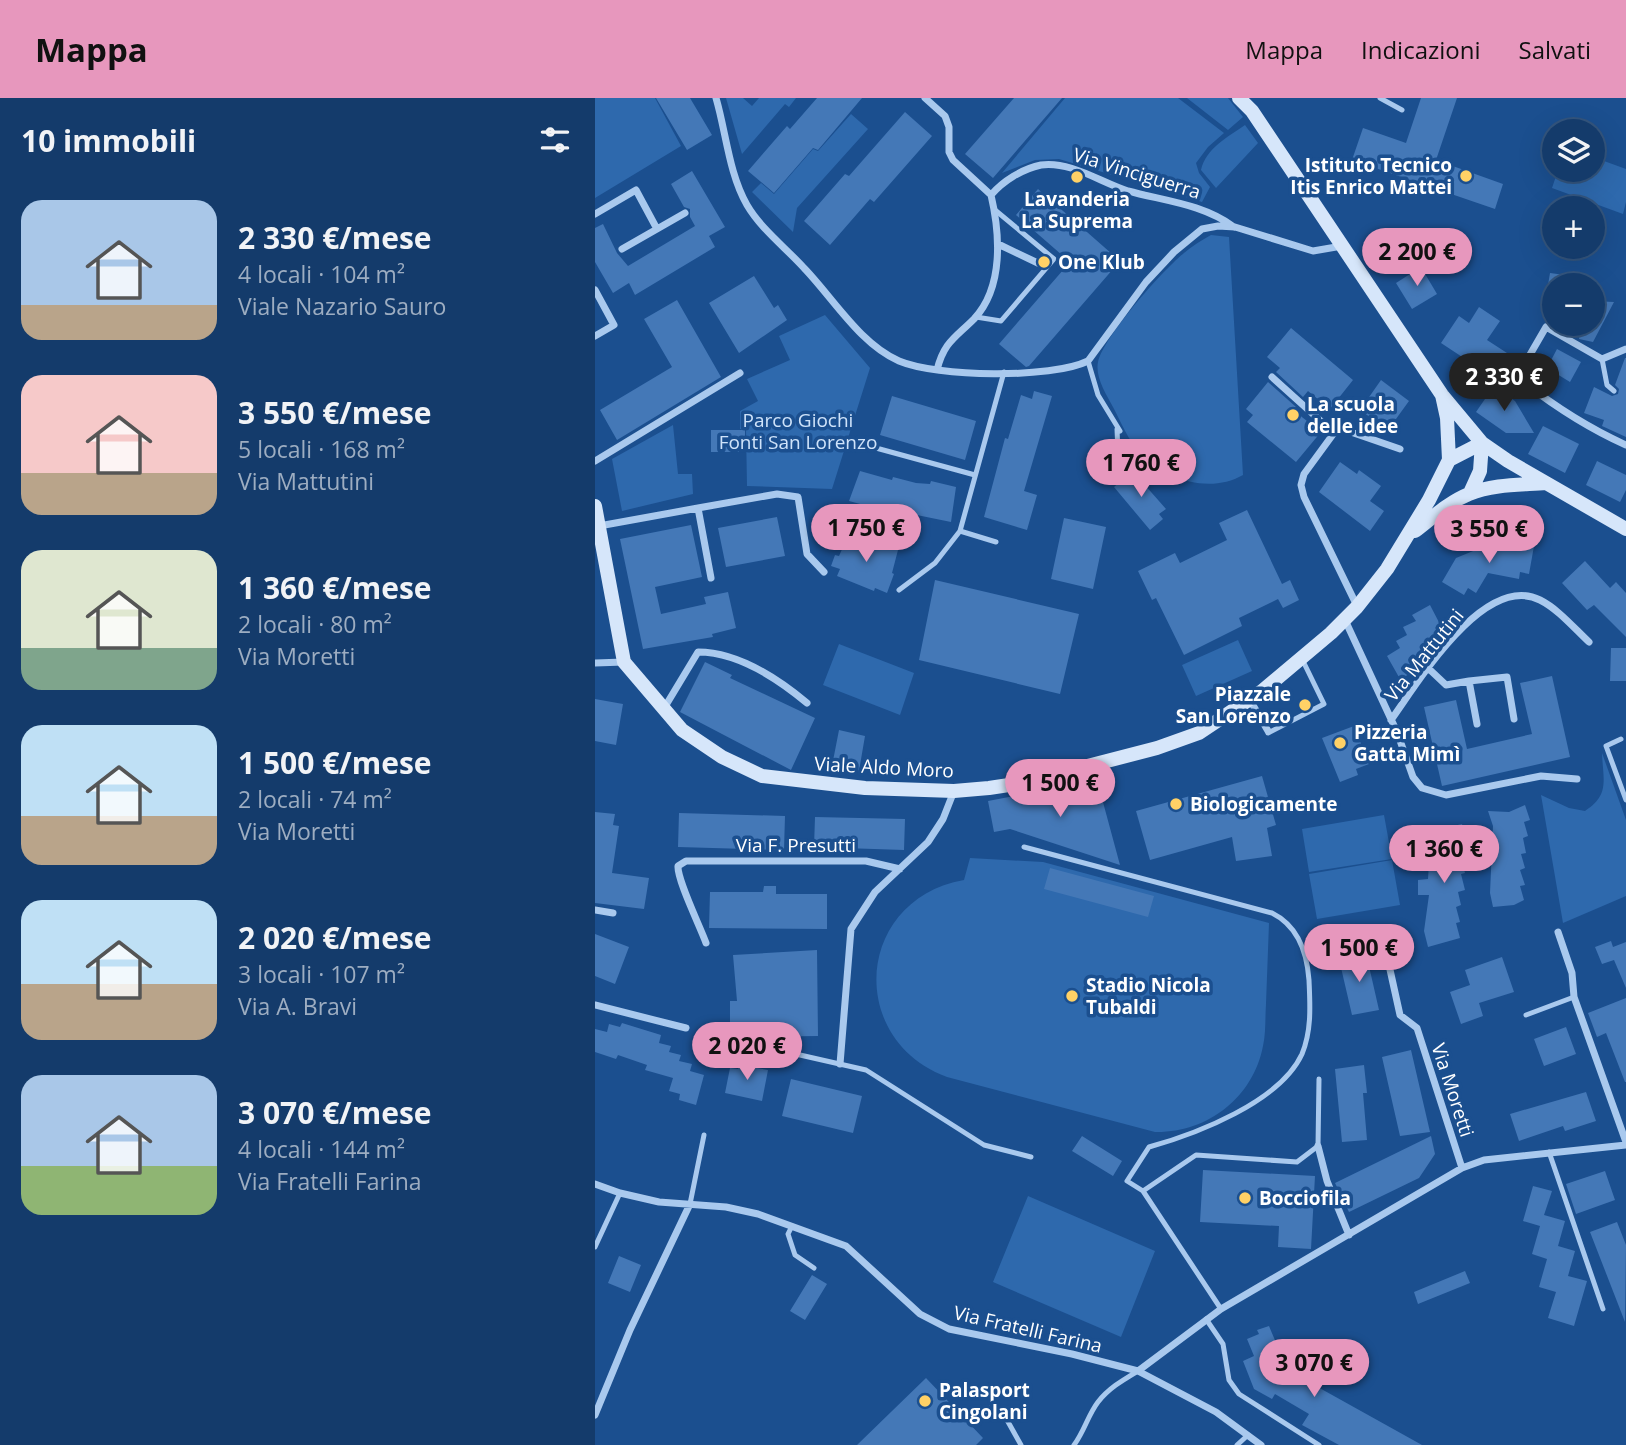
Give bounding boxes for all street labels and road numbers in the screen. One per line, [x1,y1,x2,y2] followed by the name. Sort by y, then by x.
[1070,141,1204,205] street label: Via Vinciguerra
[1379,603,1469,707] street label: Via Mattutini
[814,750,954,784] street label: Viale Aldo Moro
[736,832,856,858] street label: Via F. Presutti
[1426,1040,1480,1140] street label: Via Moretti
[951,1299,1105,1359] street label: Via Fratelli Farina

